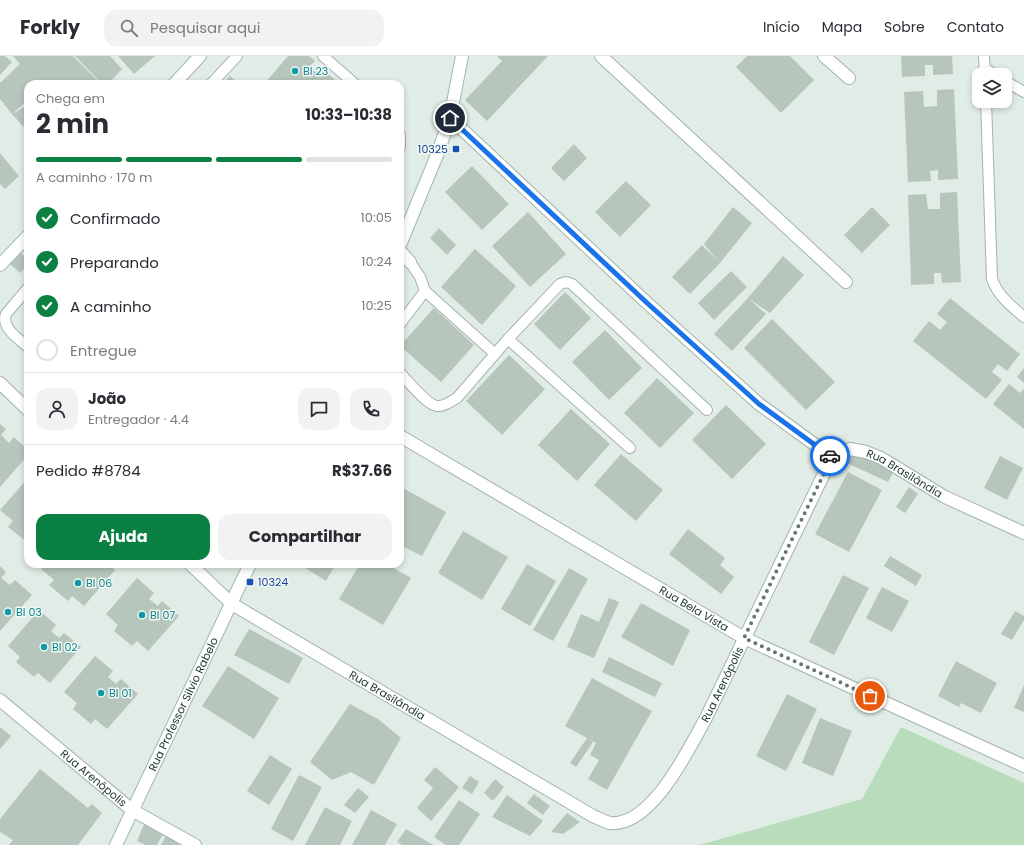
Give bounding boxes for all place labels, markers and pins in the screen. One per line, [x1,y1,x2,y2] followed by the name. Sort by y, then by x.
[303,63,328,79] place label: Bl 23
[290,66,300,76] marker: Bl 23
[433,101,467,135] pin
[418,141,448,157] place label: 10325
[451,144,461,154] marker: 10325
[258,574,288,590] place label: 10324
[86,575,112,591] place label: Bl 06
[245,577,255,587] marker: 10324
[73,578,83,588] marker: Bl 06
[16,604,42,620] place label: Bl 03
[3,607,13,617] marker: Bl 03
[150,607,175,623] place label: Bl 07
[137,610,147,620] marker: Bl 07
[52,639,78,655] place label: Bl 02
[39,642,49,652] marker: Bl 02
[853,679,887,713] pin
[109,685,132,701] place label: Bl 01
[96,688,106,698] marker: Bl 01

